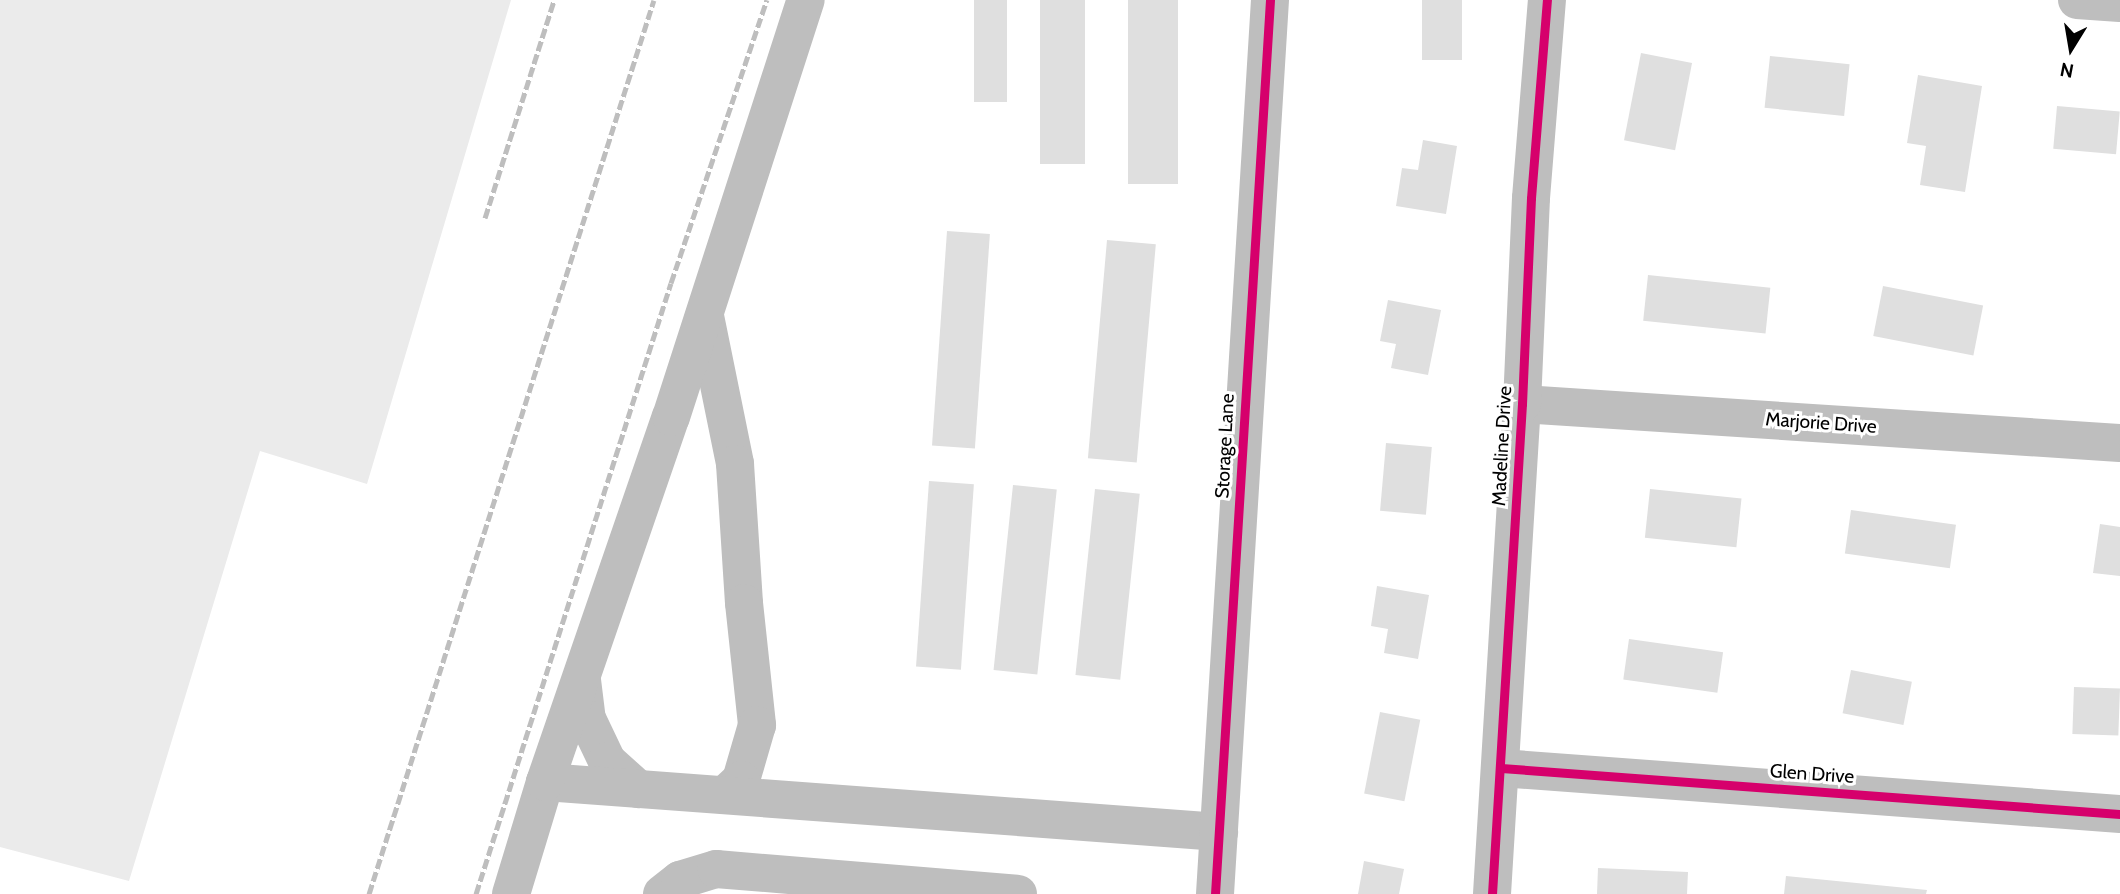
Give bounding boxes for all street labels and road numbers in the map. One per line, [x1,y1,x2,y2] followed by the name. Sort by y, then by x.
[1487,385,1517,507] street label: Madeline Drive
[1211,393,1239,499] street label: Storage Lane
[1765,408,1877,438] street label: Marjorie Drive
[1769,760,1855,788] street label: Glen Drive

